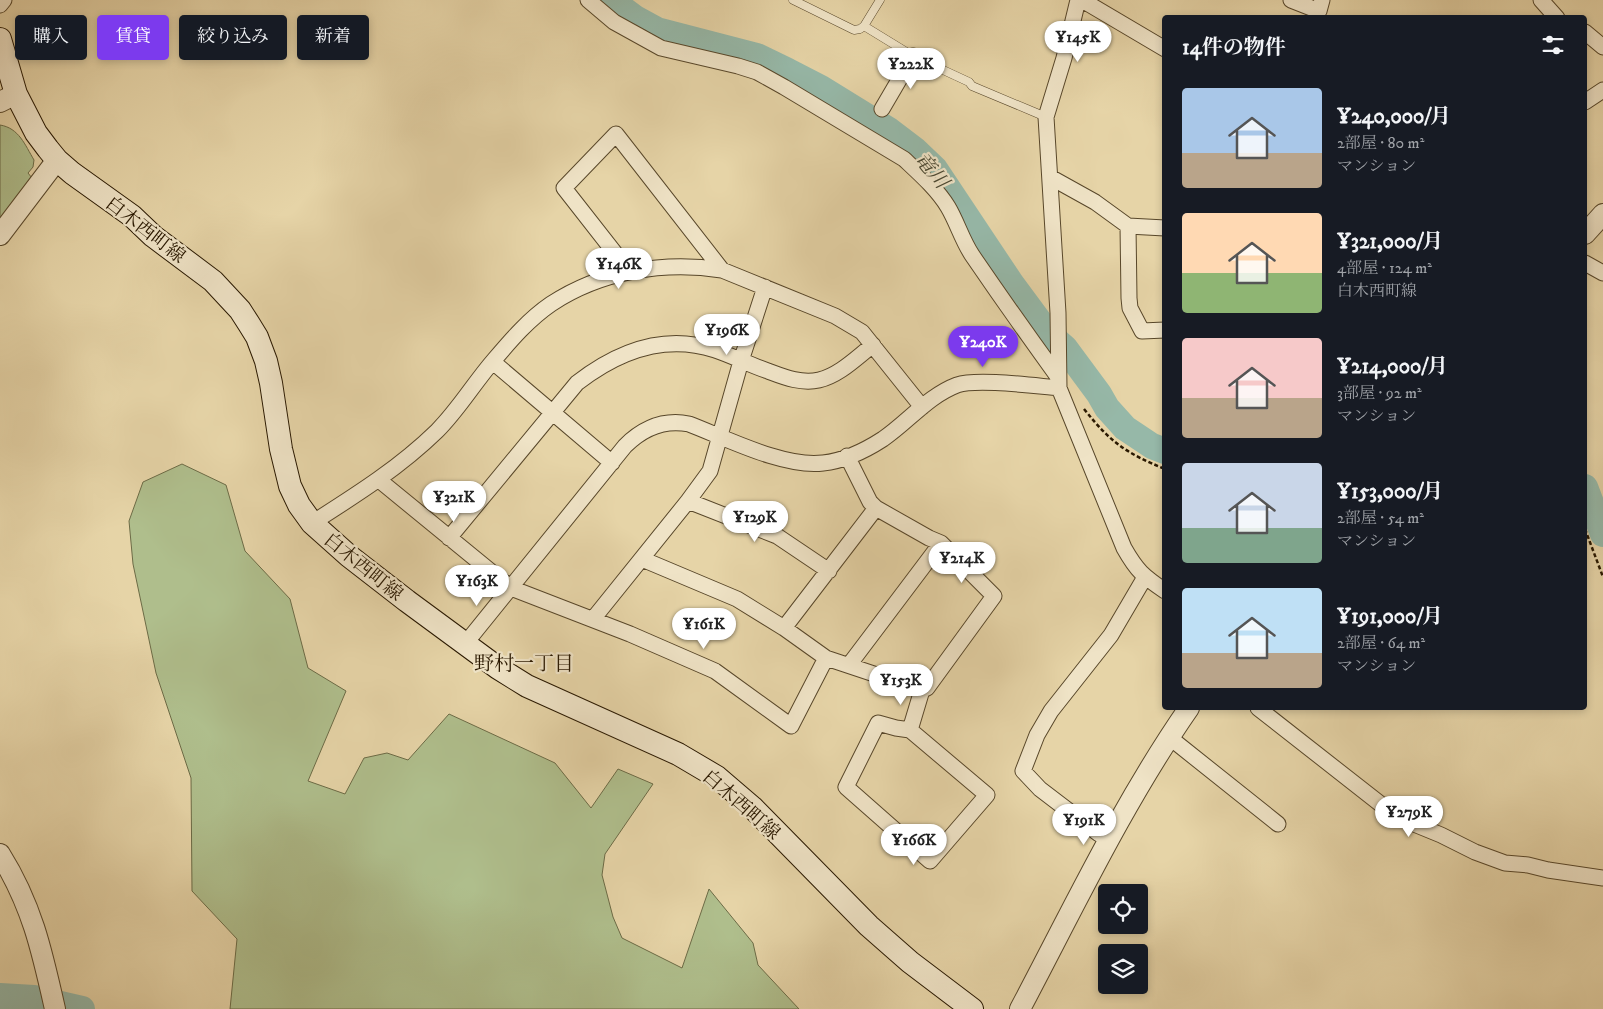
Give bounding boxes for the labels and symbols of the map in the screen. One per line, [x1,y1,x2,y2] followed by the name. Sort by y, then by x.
[1043,20,1113,63] pin: ¥145K
[876,48,946,90] pin: ¥222K
[908,148,955,196] water label: 竜川
[101,192,190,268] street label: 白木西町線
[584,248,654,290] pin: ¥146K
[692,314,762,356] pin: ¥196K
[948,326,1018,368] pin: ¥240K
[419,480,489,523] pin: ¥321K
[720,500,790,543] pin: ¥129K
[319,528,407,606] street label: 白木西町線
[927,542,997,584] pin: ¥214K
[442,564,512,607] pin: ¥163K
[669,608,739,650] pin: ¥161K
[474,652,574,677] district label: 野村一丁目
[866,664,936,706] pin: ¥153K
[698,765,784,845] street label: 白木西町線
[1374,796,1444,838] pin: ¥279K
[1049,804,1119,846] pin: ¥191K
[879,824,949,866] pin: ¥166K

